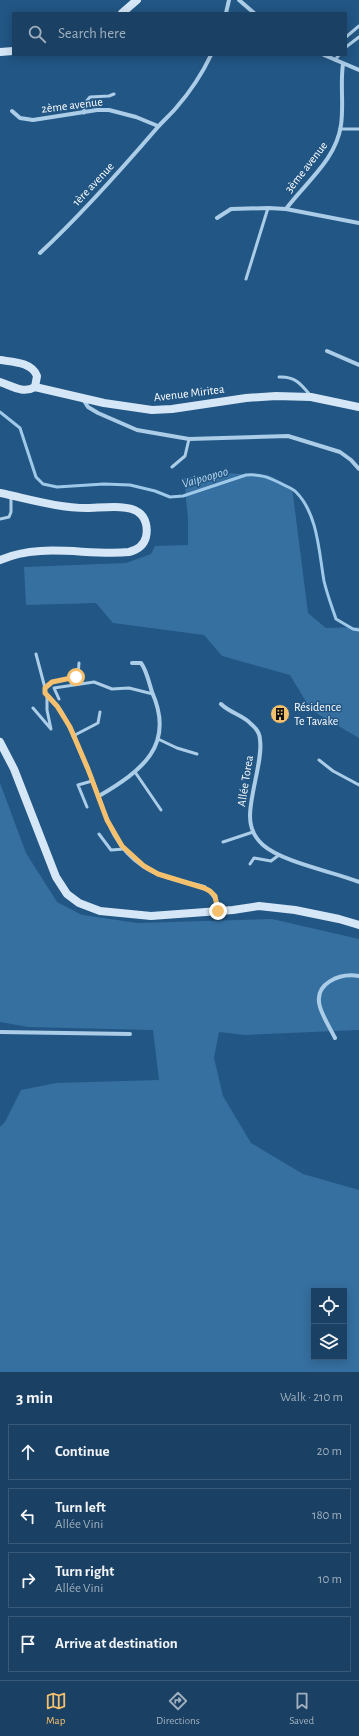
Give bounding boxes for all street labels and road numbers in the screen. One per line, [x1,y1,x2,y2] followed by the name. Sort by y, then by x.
[41,95,103,115] street label: 2ème avenue
[282,139,330,195] street label: 3ème avenue
[70,160,116,208] street label: 1ère avenue
[153,383,225,403] street label: Avenue Miritea
[235,754,255,807] street label: Allée Torea

